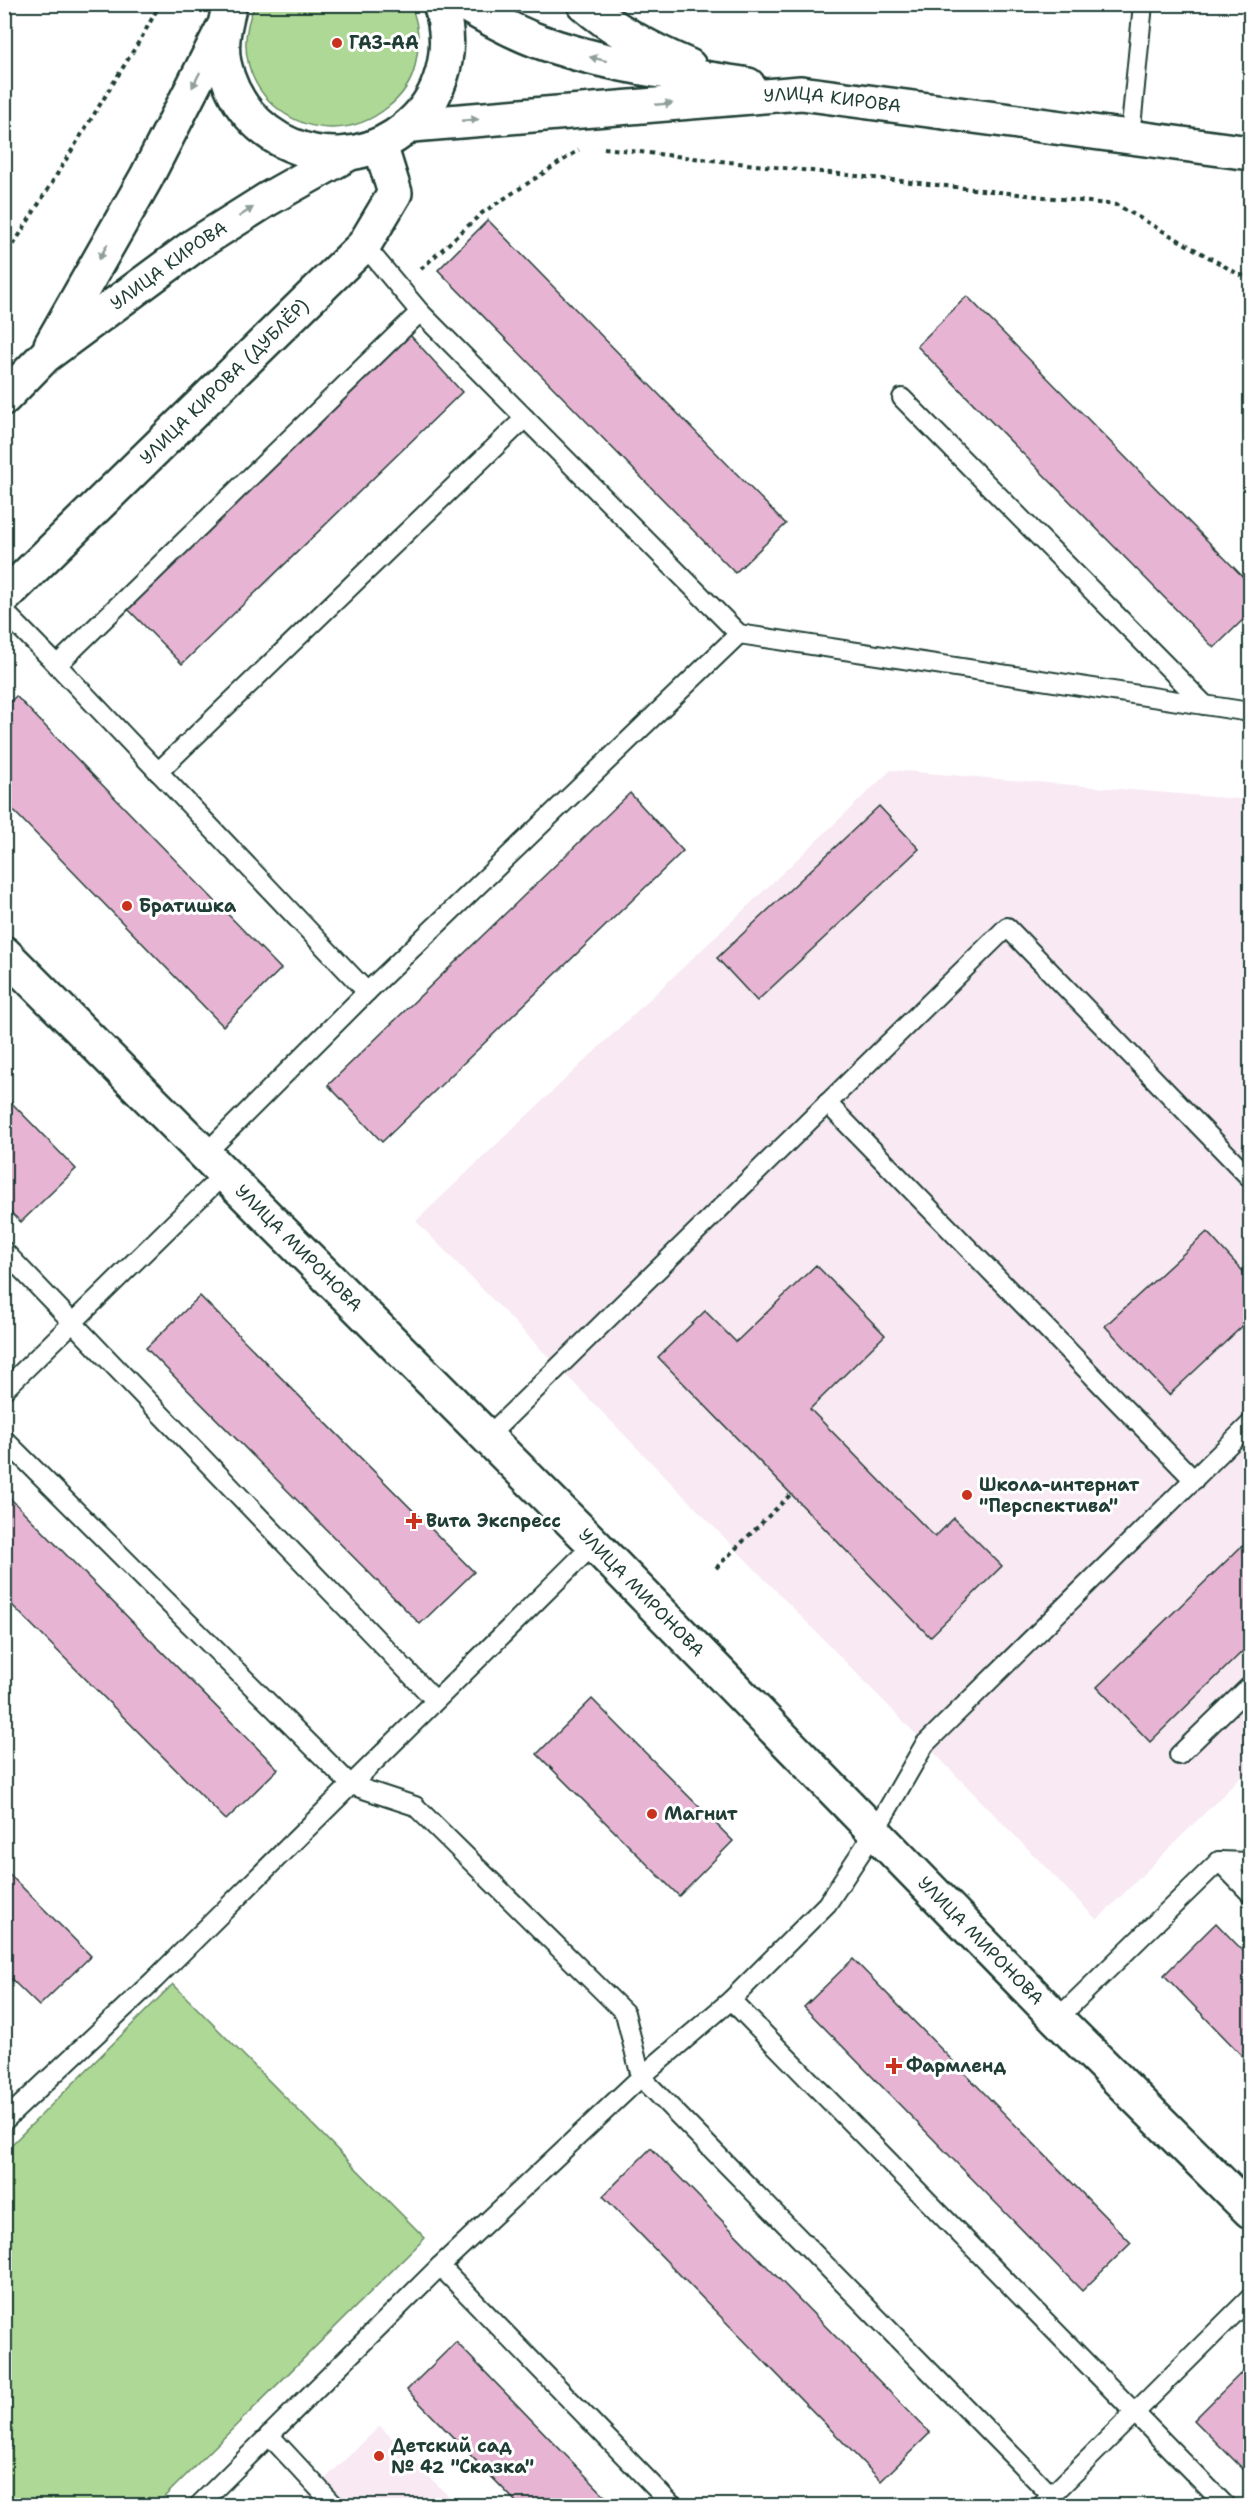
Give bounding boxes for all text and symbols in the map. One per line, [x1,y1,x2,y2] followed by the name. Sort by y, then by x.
[349,31,419,55] place label: ГАЗ-АА
[330,36,344,50] marker: ГАЗ-АА
[589,54,607,64] one-way arrow
[192,72,201,89] one-way arrow
[763,81,903,118] street label: УЛИЦА КИРОВА
[655,99,674,109] one-way arrow
[460,115,479,125] one-way arrow
[238,207,254,218] one-way arrow
[105,216,232,316] street label: УЛИЦА КИРОВА
[99,243,109,260] one-way arrow
[135,294,314,470] street label: УЛИЦА КИРОВА (ДУБЛЁР)
[139,894,237,918] place label: Братишка
[120,899,134,913] marker: Братишка
[230,1179,367,1317] street label: УЛИЦА МИРОНОВА
[979,1473,1139,1518] place label: Школа-интернат "Перспектива"
[960,1488,974,1502] marker: Школа-интернат "Перспектива"
[426,1509,561,1533] place label: Вита Экспресс
[407,1514,421,1528] marker: Вита Экспресс
[573,1523,710,1662] street label: УЛИЦА МИРОНОВА
[664,1802,738,1826] place label: Магнит
[645,1807,659,1821] marker: Магнит
[912,1871,1049,2010] street label: УЛИЦА МИРОНОВА
[906,2054,1007,2078] place label: Фармленд
[887,2059,901,2073] marker: Фармленд
[391,2434,534,2479] place label: Детский сад № 42 "Сказка"
[372,2449,386,2463] marker: Детский сад № 42 "Сказка"

